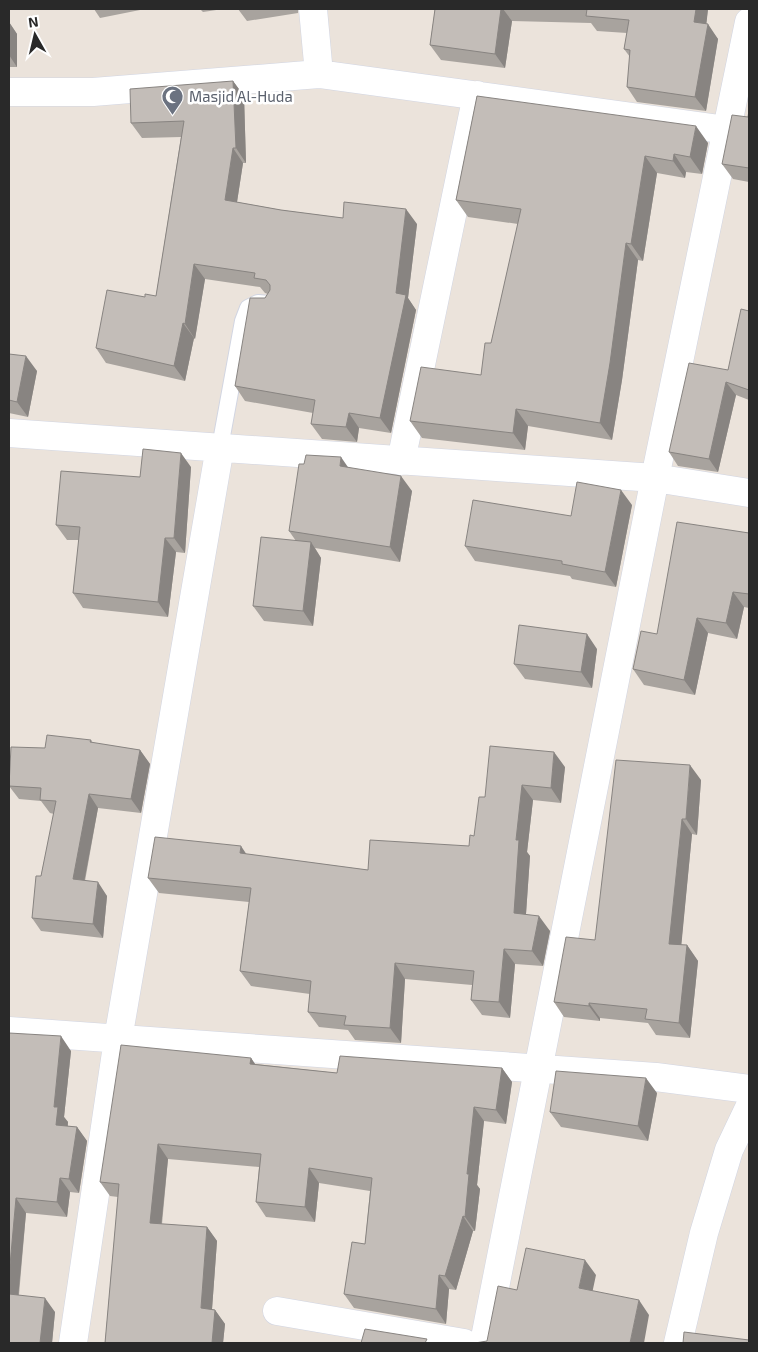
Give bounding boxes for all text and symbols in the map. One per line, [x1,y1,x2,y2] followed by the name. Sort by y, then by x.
[10,10,60,60] north arrow
[27,13,39,31] text: N
[161,84,185,115] mosque icon: Masjid Al-Huda
[189,87,293,106] place label: Masjid Al-Huda

